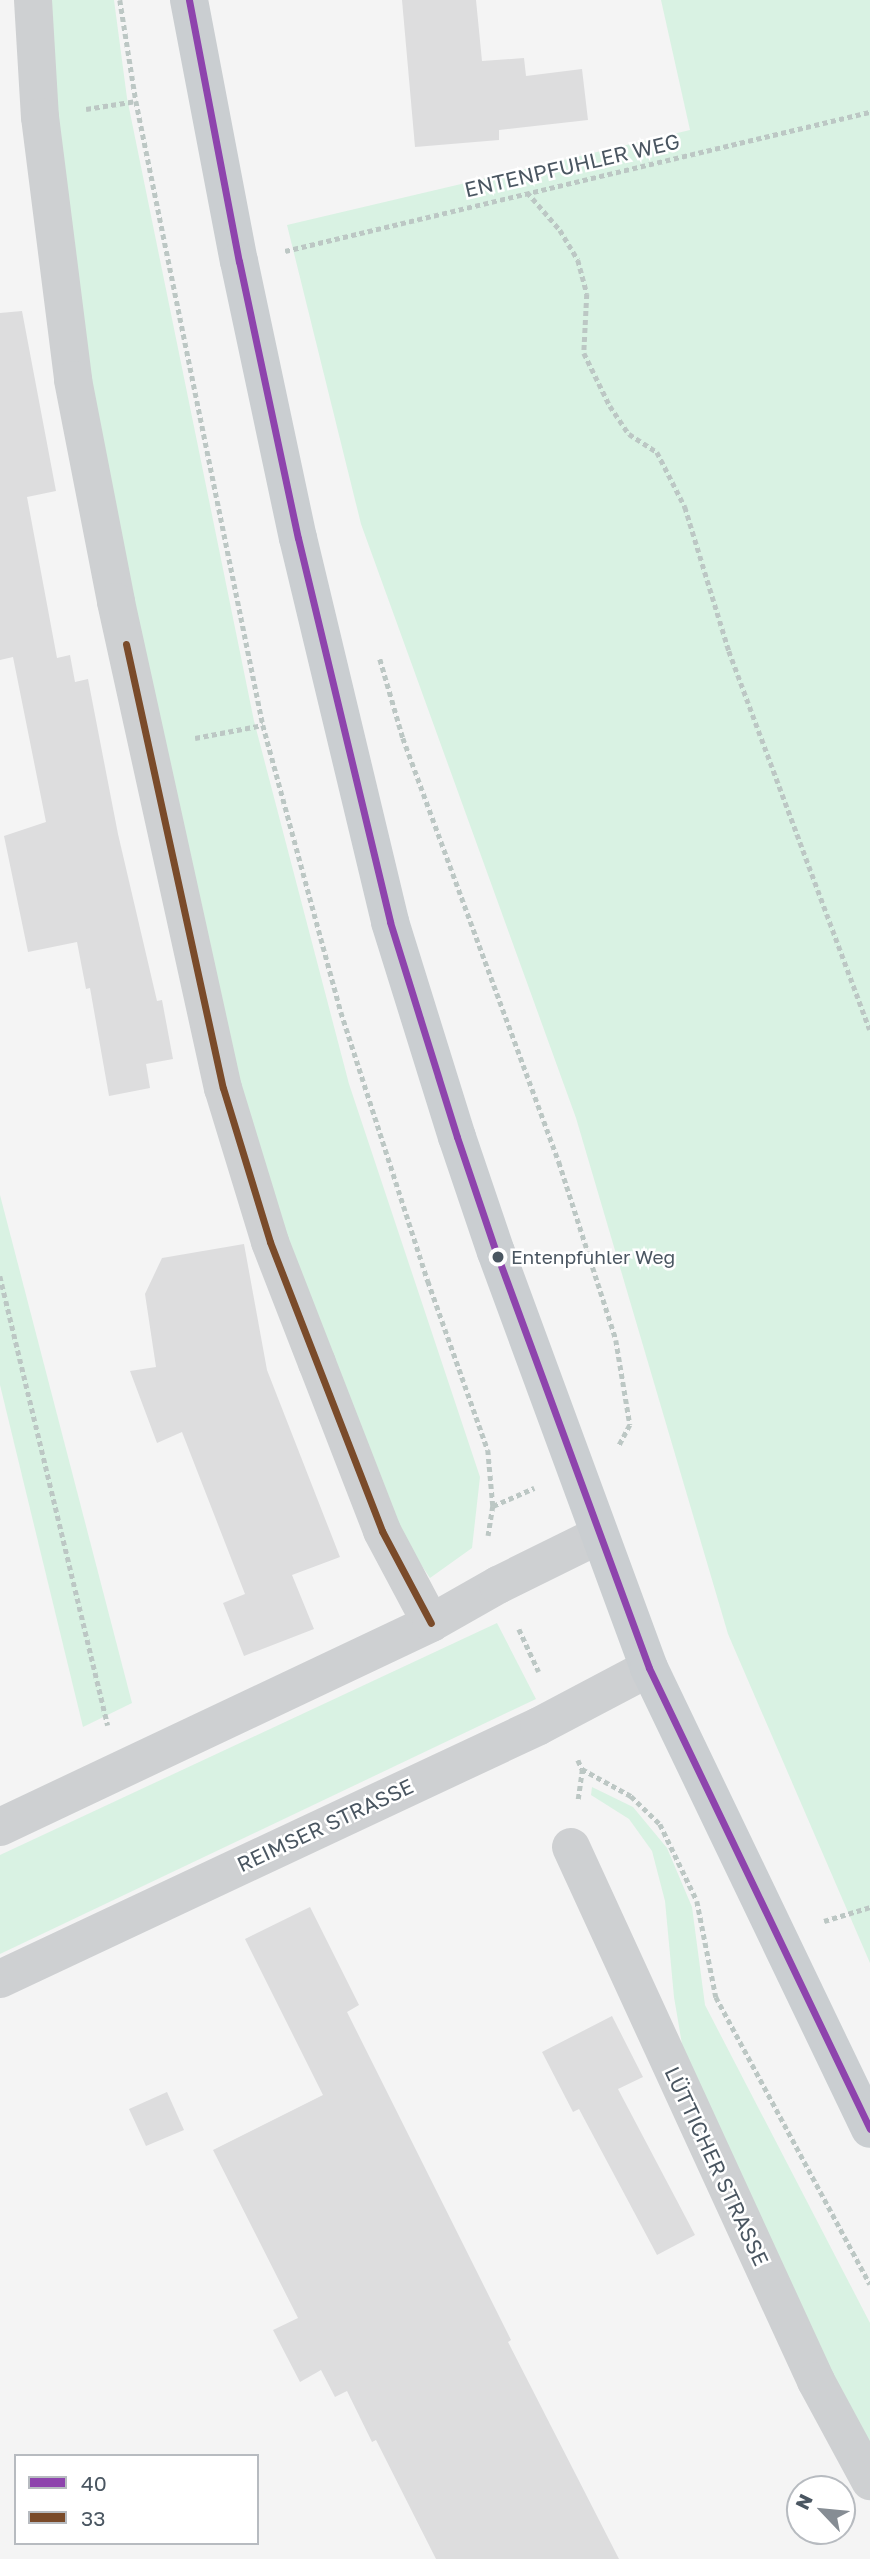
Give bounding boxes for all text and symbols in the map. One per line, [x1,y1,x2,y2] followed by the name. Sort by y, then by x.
[462,128,682,202] street label: ENTENPFUHLER WEG
[511,1246,675,1268] place label: Entenpfuhler Weg
[491,1250,505,1264] marker: Entenpfuhler Weg
[233,1773,417,1877] street label: REIMSER STRASSE
[660,2062,774,2270] street label: LÜTTICHER STRASSE
[14,2454,259,2545] legend
[81,2470,107,2496] text: 40
[786,2475,856,2545] north arrow
[790,2490,817,2513] text: N
[81,2505,106,2531] text: 33

